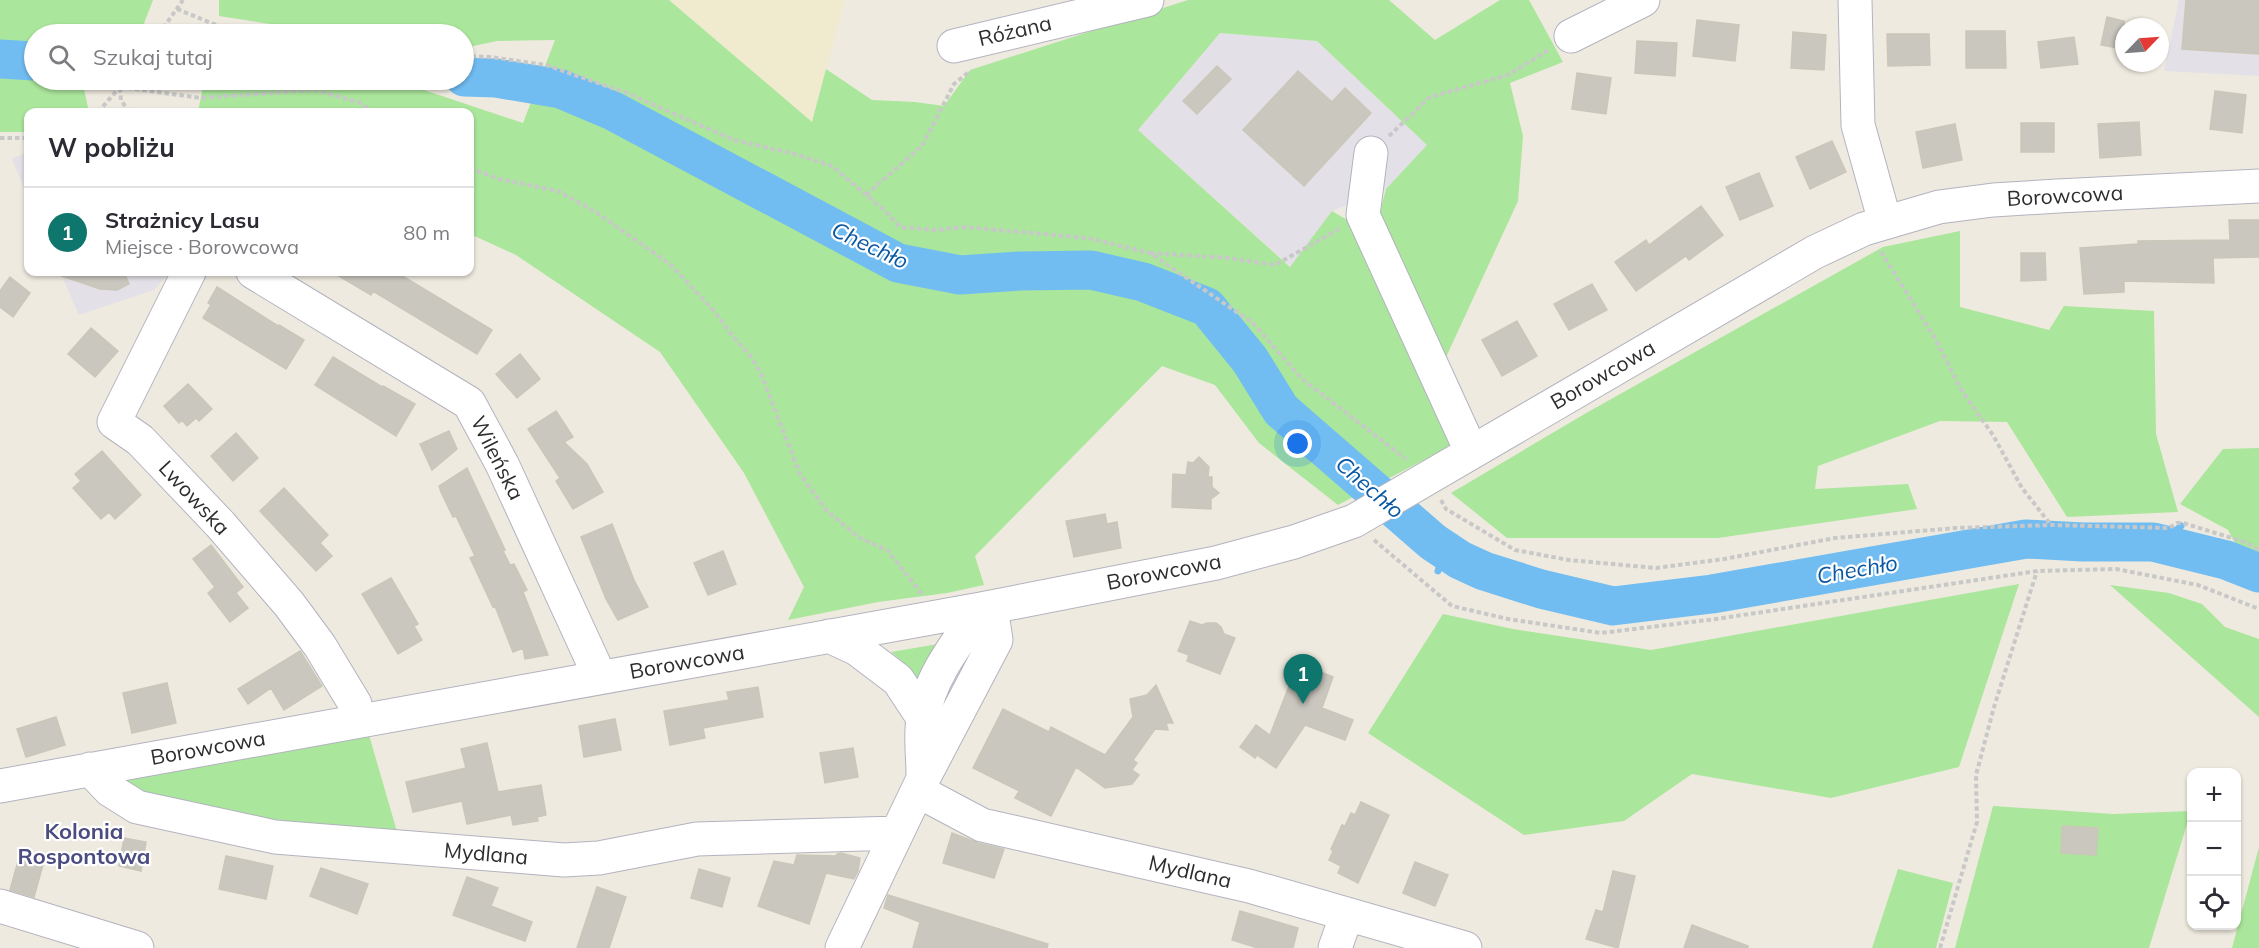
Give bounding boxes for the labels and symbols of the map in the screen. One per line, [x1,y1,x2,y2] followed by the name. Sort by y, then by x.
[976,9,1054,51] street label: Różana
[2115,18,2169,72] north arrow
[2006,179,2124,211] street label: Borowcowa
[827,215,913,275] water label: Chechło
[1546,334,1659,414] street label: Borowcowa
[466,411,530,504] street label: Wileńska
[1283,429,1312,458] your location
[1330,450,1410,524] water label: Chechło
[154,455,236,540] street label: Lwowska
[1104,547,1223,595] street label: Borowcowa
[1814,548,1900,590] water label: Chechło
[627,638,746,684] street label: Borowcowa
[1284,654,1322,704] pin: 1
[148,724,267,770] street label: Borowcowa
[17,817,151,870] district label: Kolonia Rospontowa
[443,836,529,870] street label: Mydlana
[1146,849,1234,893] street label: Mydlana

